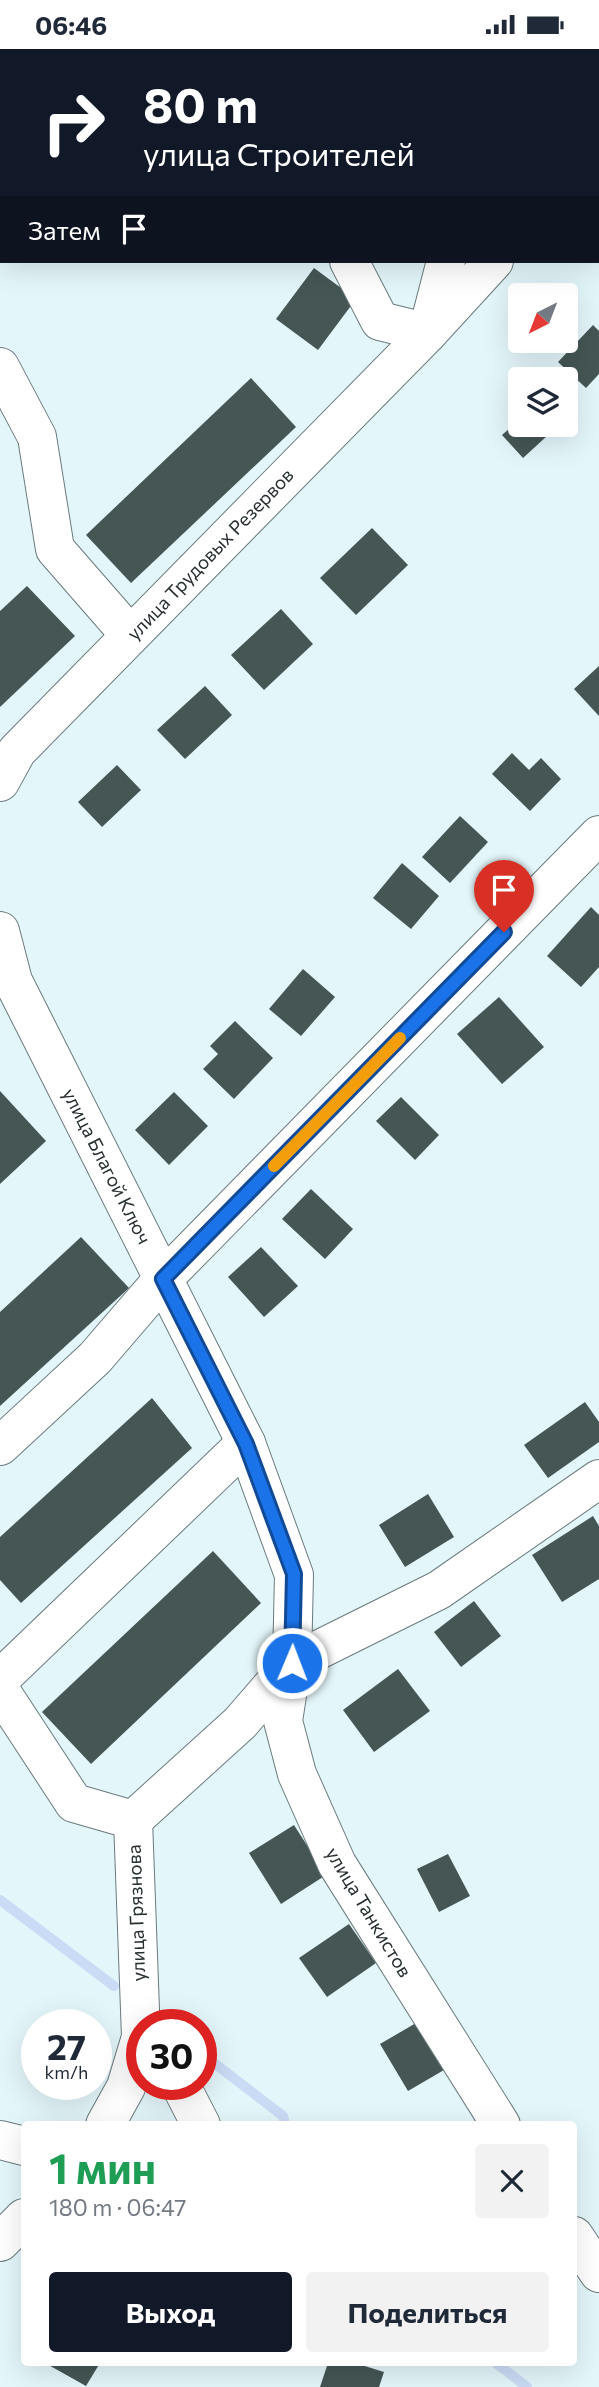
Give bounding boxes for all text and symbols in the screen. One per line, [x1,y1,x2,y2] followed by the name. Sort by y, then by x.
[35,9,107,40] text: 06:46
[143,73,258,133] text: 80 m
[28,77,119,168] icon: right
[143,133,415,173] text: улица Строителей
[115,210,153,248] icon: arrive
[28,214,101,245] text: Затем
[508,283,578,353] north arrow
[508,283,578,437] map controls
[508,367,578,437] button: layers
[122,463,298,644] street label: улица Трудовых Резервов
[474,860,534,932] pin
[485,871,523,909] icon: arrive
[58,1084,157,1248] street label: улица Благой Ключ
[255,1626,329,1700] position arrow
[322,1843,417,1981] street label: улица Танкистов
[122,1844,149,1982] street label: улица Грязнова
[126,2009,217,2100] speed limit sign: 30
[47,2024,86,2067] text: 27
[45,2061,88,2083] text: km/h
[49,2141,156,2193] text: 1 мин
[475,2144,549,2218] button: close
[49,2193,186,2221] text: 180 m · 06:47
[49,2272,292,2352] button: Выход
[306,2272,549,2352] button: Поделиться

